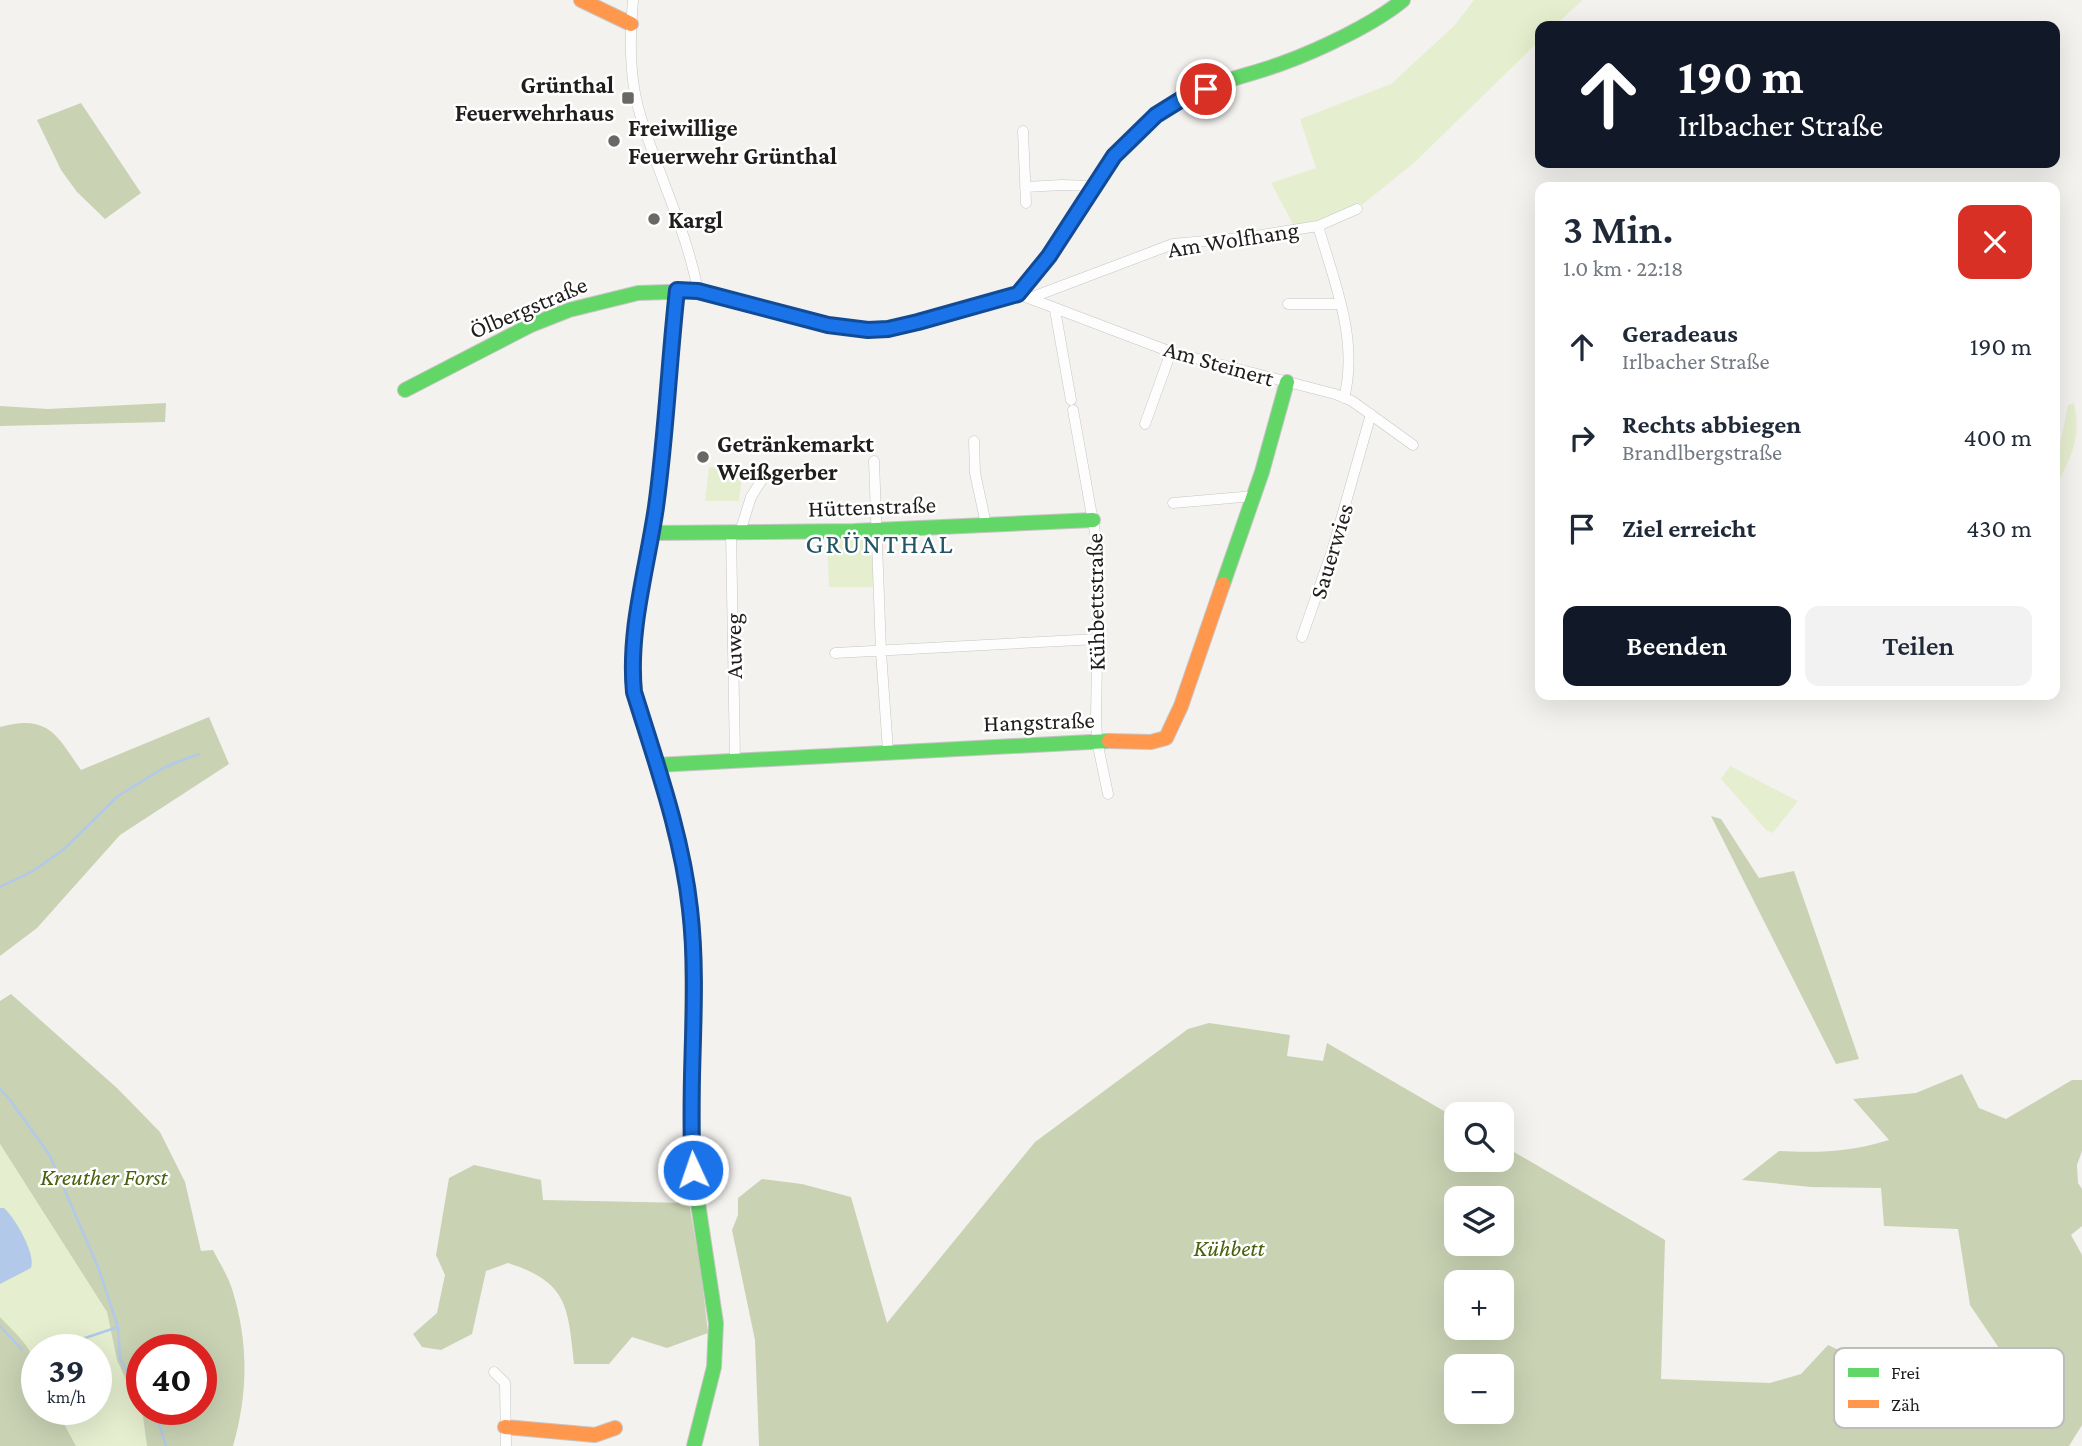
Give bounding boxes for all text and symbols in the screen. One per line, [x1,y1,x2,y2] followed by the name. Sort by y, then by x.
[1563,49,1654,140] icon: ahead
[1678,49,1804,104] text: 190 m
[1176,59,1236,119] pin
[1187,70,1225,108] icon: arrive
[455,71,614,126] place label: Grünthal Feuerwehrhaus
[620,90,636,106] marker: Grünthal Feuerwehrhaus
[1678,107,1883,143] text: Irlbacher Straße
[628,114,837,169] place label: Freiwillige Feuerwehr Grünthal
[606,133,622,149] marker: Freiwillige Feuerwehr Grünthal
[1563,205,1673,252] text: 3 Min.
[1958,205,2032,279] button: close
[668,206,723,233] place label: Kargl
[646,211,662,227] marker: Kargl
[1166,215,1301,263] street label: Am Wolfhang
[1563,255,1683,281] text: 1.0 km · 22:18
[465,270,591,344] street label: Ölbergstraße
[1622,319,1738,348] text: Geradeaus
[1563,328,1601,366] icon: ahead
[1970,332,2032,361] text: 190 m
[1161,334,1278,392] street label: Am Steinert
[1622,348,1770,374] text: Irlbacher Straße
[1622,410,1801,439] text: Rechts abbiegen
[1563,419,1601,457] icon: right
[1964,423,2032,452] text: 400 m
[716,430,874,485] place label: Getränkemarkt Weißgerber
[1622,439,1782,465] text: Brandlbergstraße
[695,449,711,465] marker: Getränkemarkt Weißgerber
[808,490,936,522] street label: Hüttenstraße
[1304,500,1358,602] street label: Sauerwies
[1563,510,1601,548] icon: arrive
[1622,514,1756,543] text: Ziel erreicht
[1966,514,2032,543] text: 430 m
[806,528,954,559] district label: GRÜNTHAL
[1080,533,1110,671] street label: Kühbettstraße
[1563,606,1791,686] button: Beenden
[1805,606,2032,686] button: Teilen
[719,613,747,679] street label: Auweg
[983,706,1095,736] street label: Hangstraße
[1444,1102,1514,1424] map controls
[1444,1102,1514,1172] button: search
[656,1133,730,1207] position arrow
[40,1163,169,1190] park label: Kreuther Forst
[1444,1186,1514,1256] button: layers
[1194,1234,1265,1261] park label: Kühbett
[1444,1270,1514,1340] button: +
[126,1334,217,1425] speed limit sign: 40
[1834,1348,2064,1428] legend
[48,1351,85,1390] text: 39
[1444,1354,1514,1424] button: −
[1891,1362,1920,1383] text: Frei
[47,1387,86,1407] text: km/h
[1891,1394,1920,1415] text: Zäh

